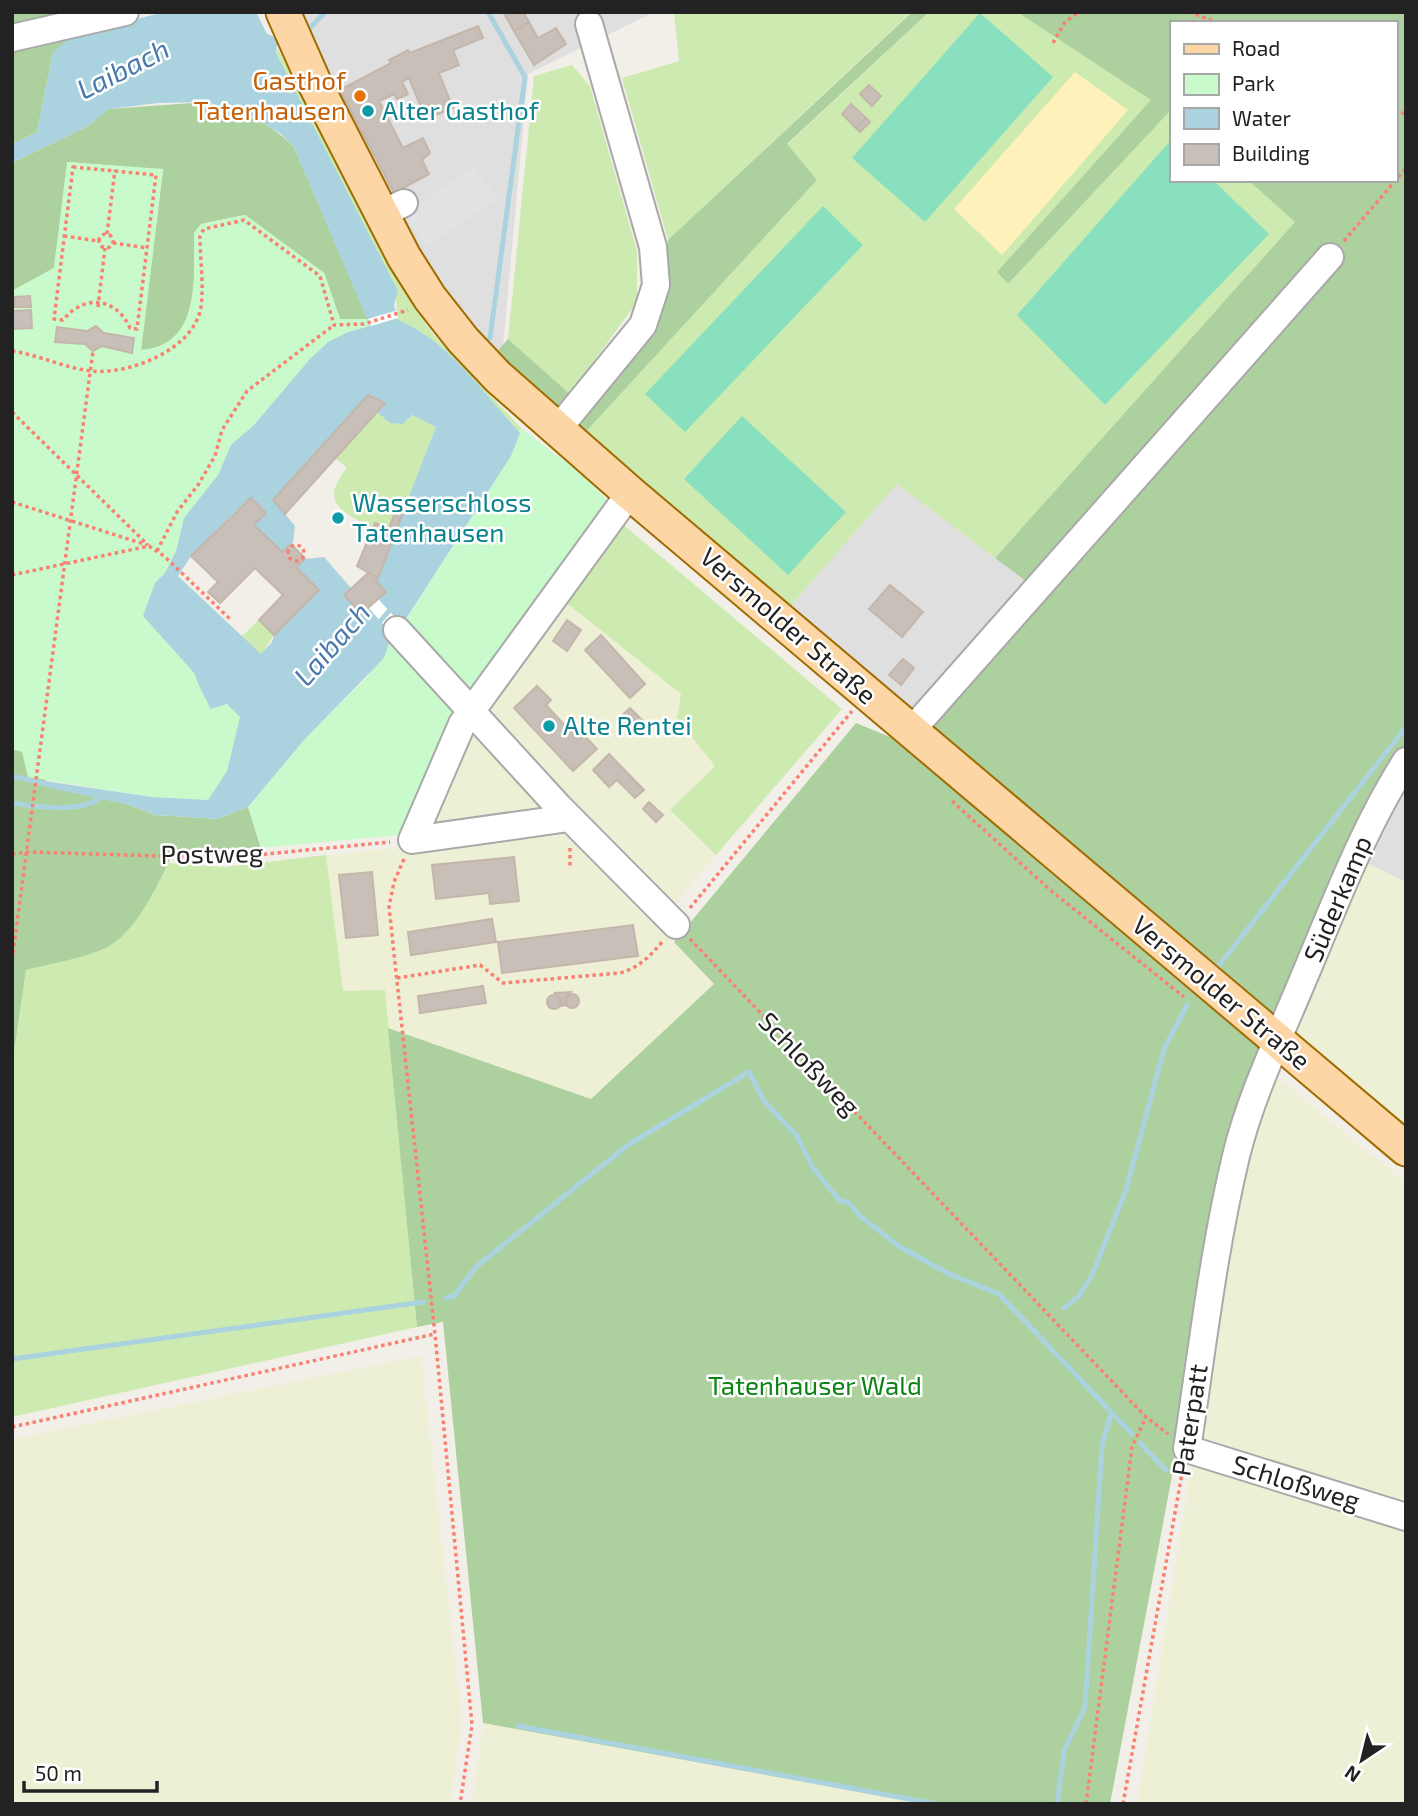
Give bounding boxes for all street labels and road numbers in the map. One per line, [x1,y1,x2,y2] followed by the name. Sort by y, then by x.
[695,540,883,710] street label: Versmolder Straße
[1296,831,1377,966] street label: Süderkamp
[160,836,264,869] street label: Postweg
[1127,908,1317,1075] street label: Versmolder Straße
[753,1005,867,1121] street label: Schloßweg
[1164,1361,1213,1478] street label: Paterpatt
[1229,1447,1364,1516] street label: Schloßweg

